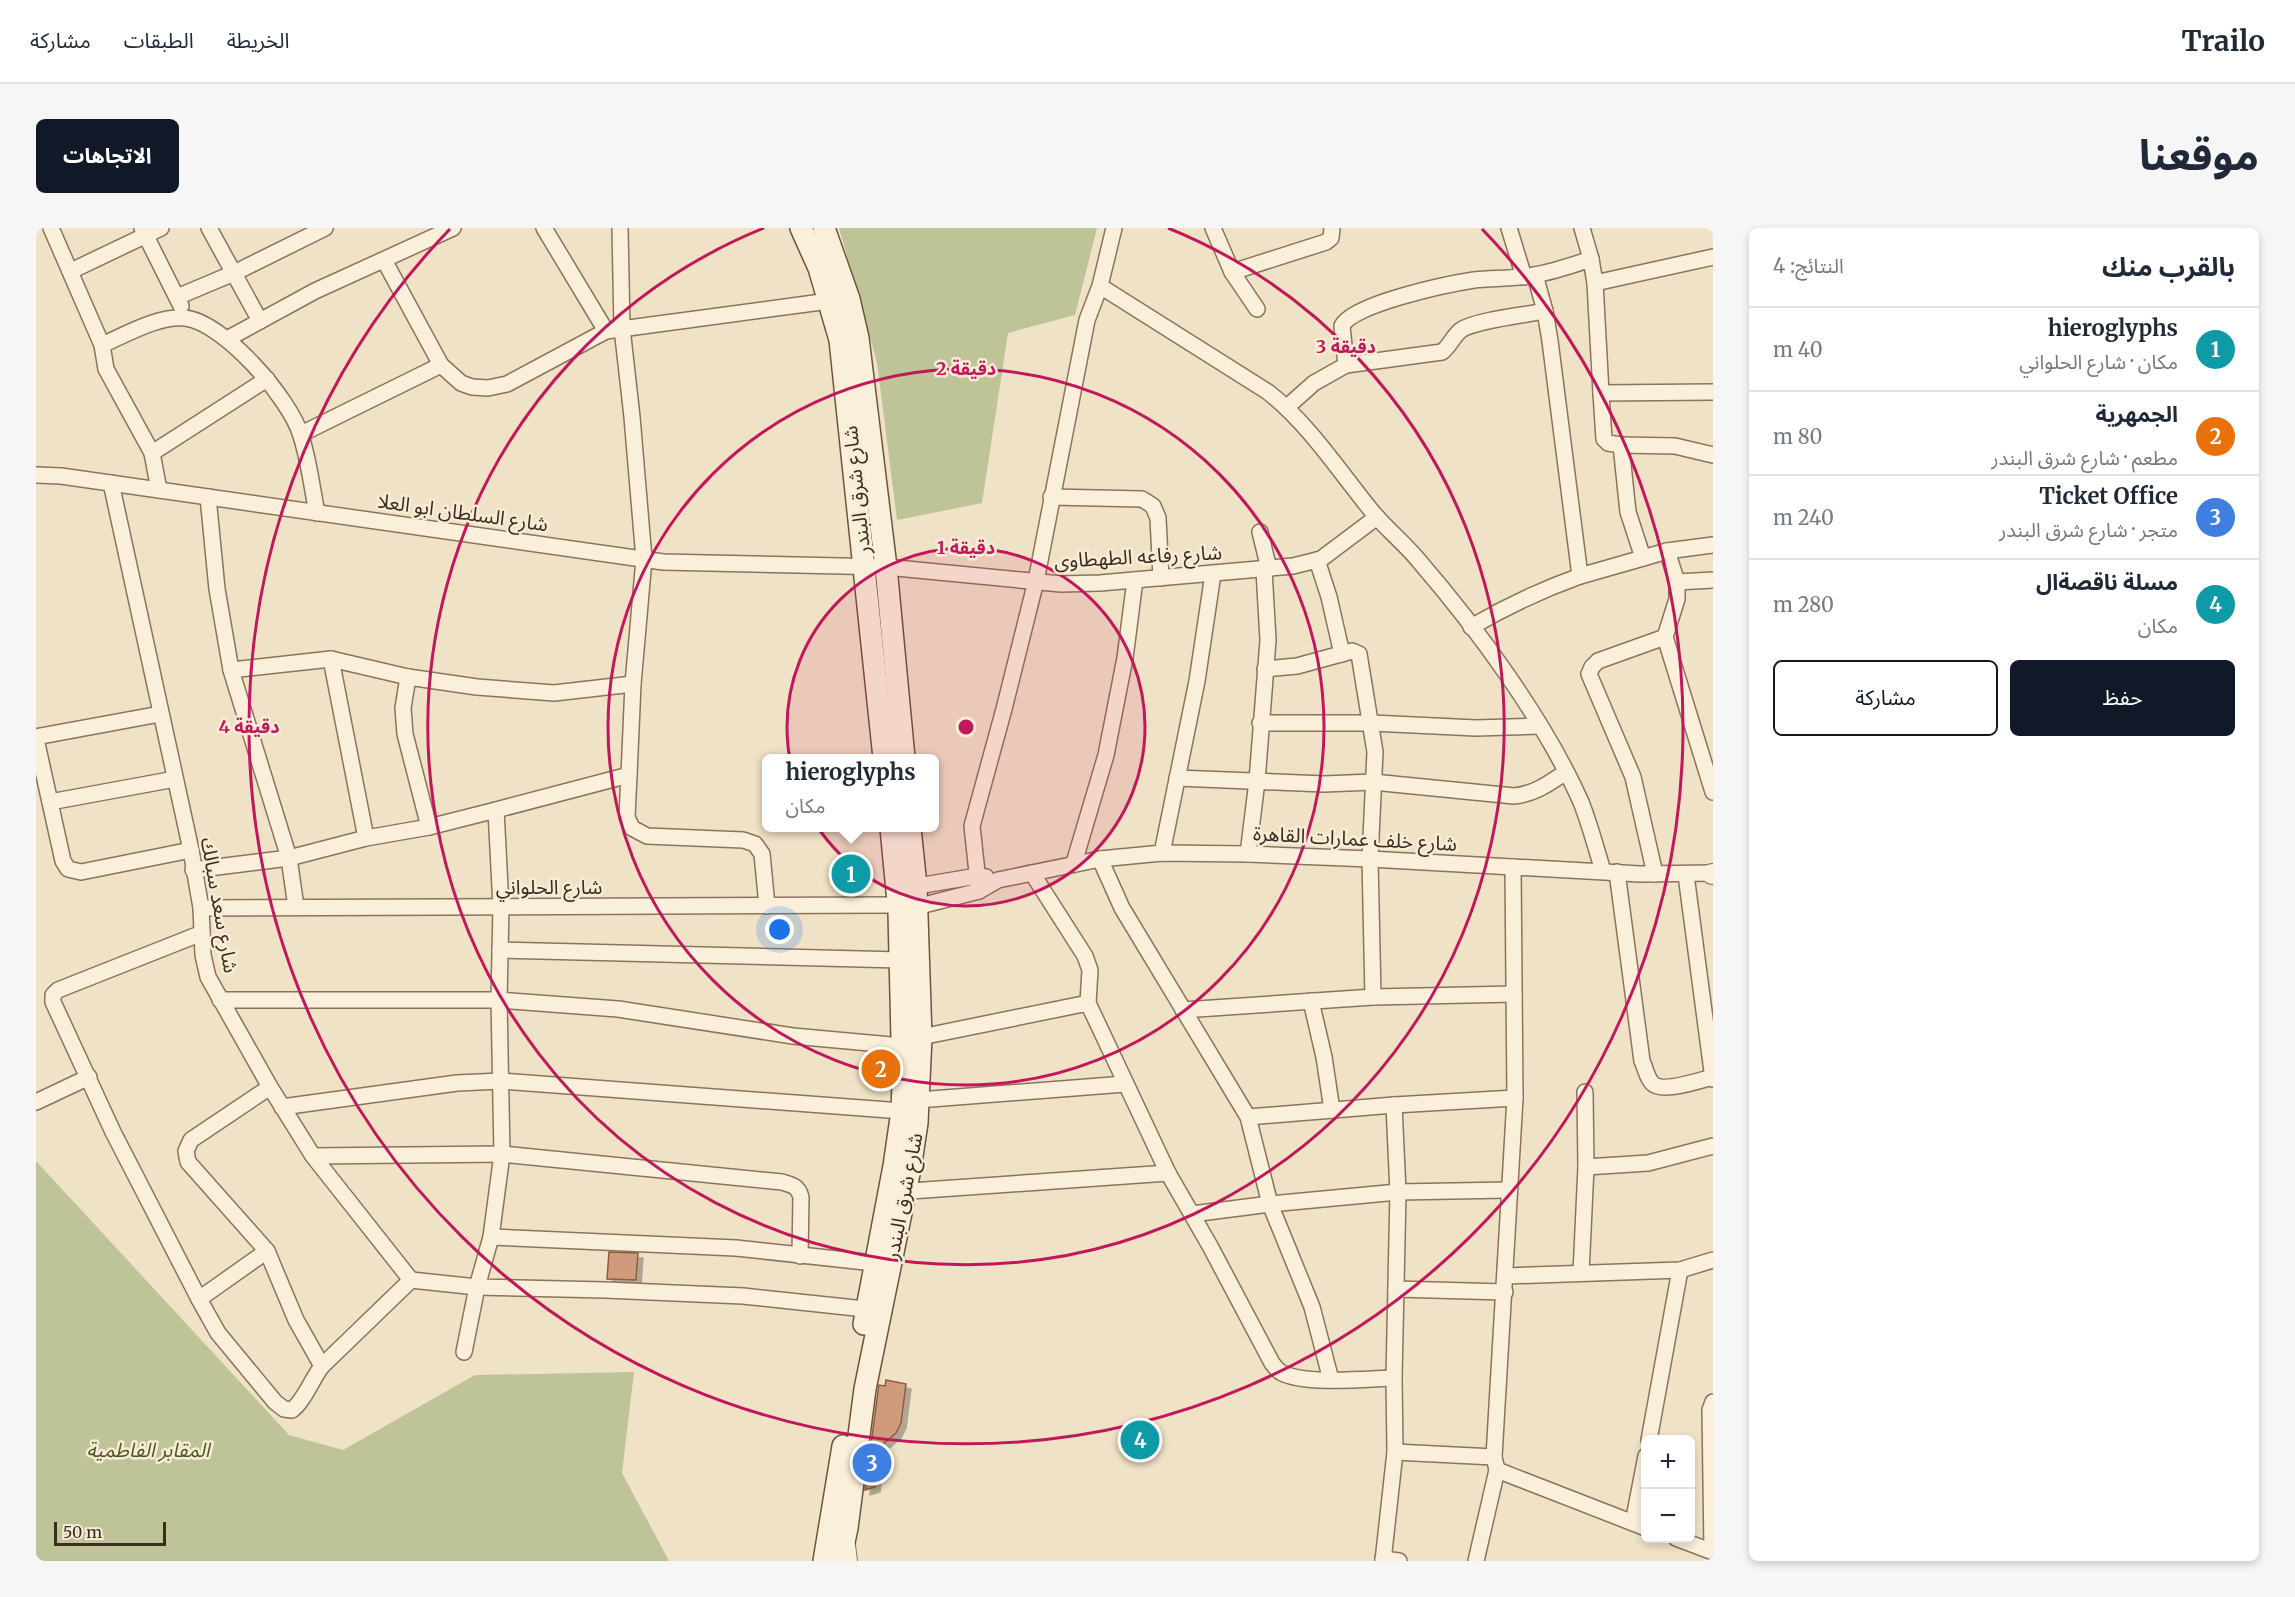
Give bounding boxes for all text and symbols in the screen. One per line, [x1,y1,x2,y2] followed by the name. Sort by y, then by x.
[2182,23,2265,59] text: Trailo
[30,27,91,54] text: مشاركة
[124,27,194,54] text: الطبقات
[227,27,290,54] text: الخريطة
[36,119,179,193] button: الاتجاهات
[2139,129,2259,181] text: موقعنا
[2102,250,2235,283] text: بالقرب منك
[1773,253,1844,278] text: النتائج: 4
[2048,314,2178,342] text: hieroglyphs
[1316,335,1376,358] text: 3 دقيقة
[1773,337,1823,362] text: 40 m
[2211,337,2220,362] text: 1
[2019,349,2178,374] text: مكان · شارع الحلواني
[936,357,996,380] text: 2 دقيقة
[2095,400,2178,428] text: الجمهرية
[837,424,878,556] street label: شارع شرق البندر
[1773,424,1822,449] text: 80 m
[2210,424,2221,449] text: 2
[1991,445,2178,470] text: مطعم · شارع شرق البندر
[2039,482,2178,510] text: Ticket Office
[376,488,550,539] street label: شارع السلطان ابو العلا
[1773,505,1834,530] text: 240 m
[2210,505,2221,530] text: 3
[1999,517,2178,542] text: متجر · شارع شرق البندر
[937,536,995,559] text: 1 دقيقة
[1053,539,1223,576] street label: شارع رفاعه الطهطاوى
[2036,568,2178,596] text: مسلة ناقصةال
[1773,592,1834,617] text: 280 m
[2209,592,2222,617] text: 4
[2138,613,2178,638] text: مكان
[1773,660,1998,736] button: مشاركة
[2010,660,2235,736] button: حفظ
[218,715,280,738] text: 4 دقيقة
[956,717,976,737] centre of rings
[762,754,939,832] popup
[785,758,916,786] text: hieroglyphs
[785,793,826,818] text: مكان
[1252,820,1458,859] street label: شارع خلف عمارات القاهرة
[193,835,244,975] street label: شارع سعد سبالك
[832,852,870,896] pin: 1
[496,874,602,902] street label: شارع الحلواني
[765,915,794,944] your location
[862,1046,900,1092] pin: 2
[878,1130,930,1263] street label: شارع شرق البندر
[1120,1418,1160,1462] pin: 4
[1641,1435,1695,1543] map controls
[1641,1435,1695,1489] button: +
[87,1437,212,1462] park label: المقابر الفاطمية
[852,1440,892,1486] pin: 3
[1641,1489,1695,1543] button: −
[54,1519,166,1546] scale bar
[63,1522,102,1542] text: 50 m

